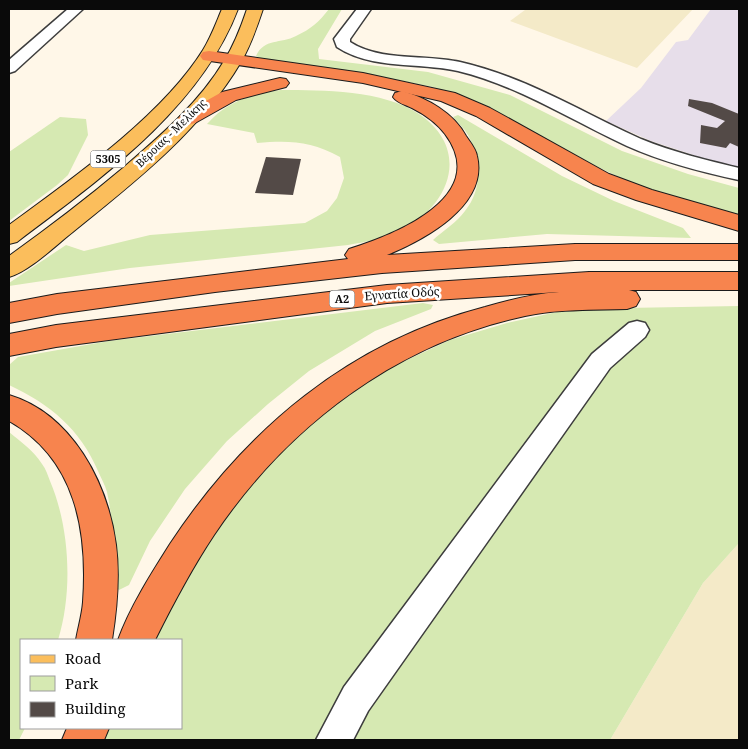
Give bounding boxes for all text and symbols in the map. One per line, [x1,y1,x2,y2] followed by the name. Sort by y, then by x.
[132,95,209,170] street label: Βέροιας - Μελίκης
[90,150,126,168] road number: 5305
[364,282,440,305] street label: Εγνατία Οδός
[330,290,354,308] road number: Α2
[20,639,182,729] legend
[65,648,101,668] text: Road
[65,673,99,693] text: Park
[65,698,126,718] text: Building

